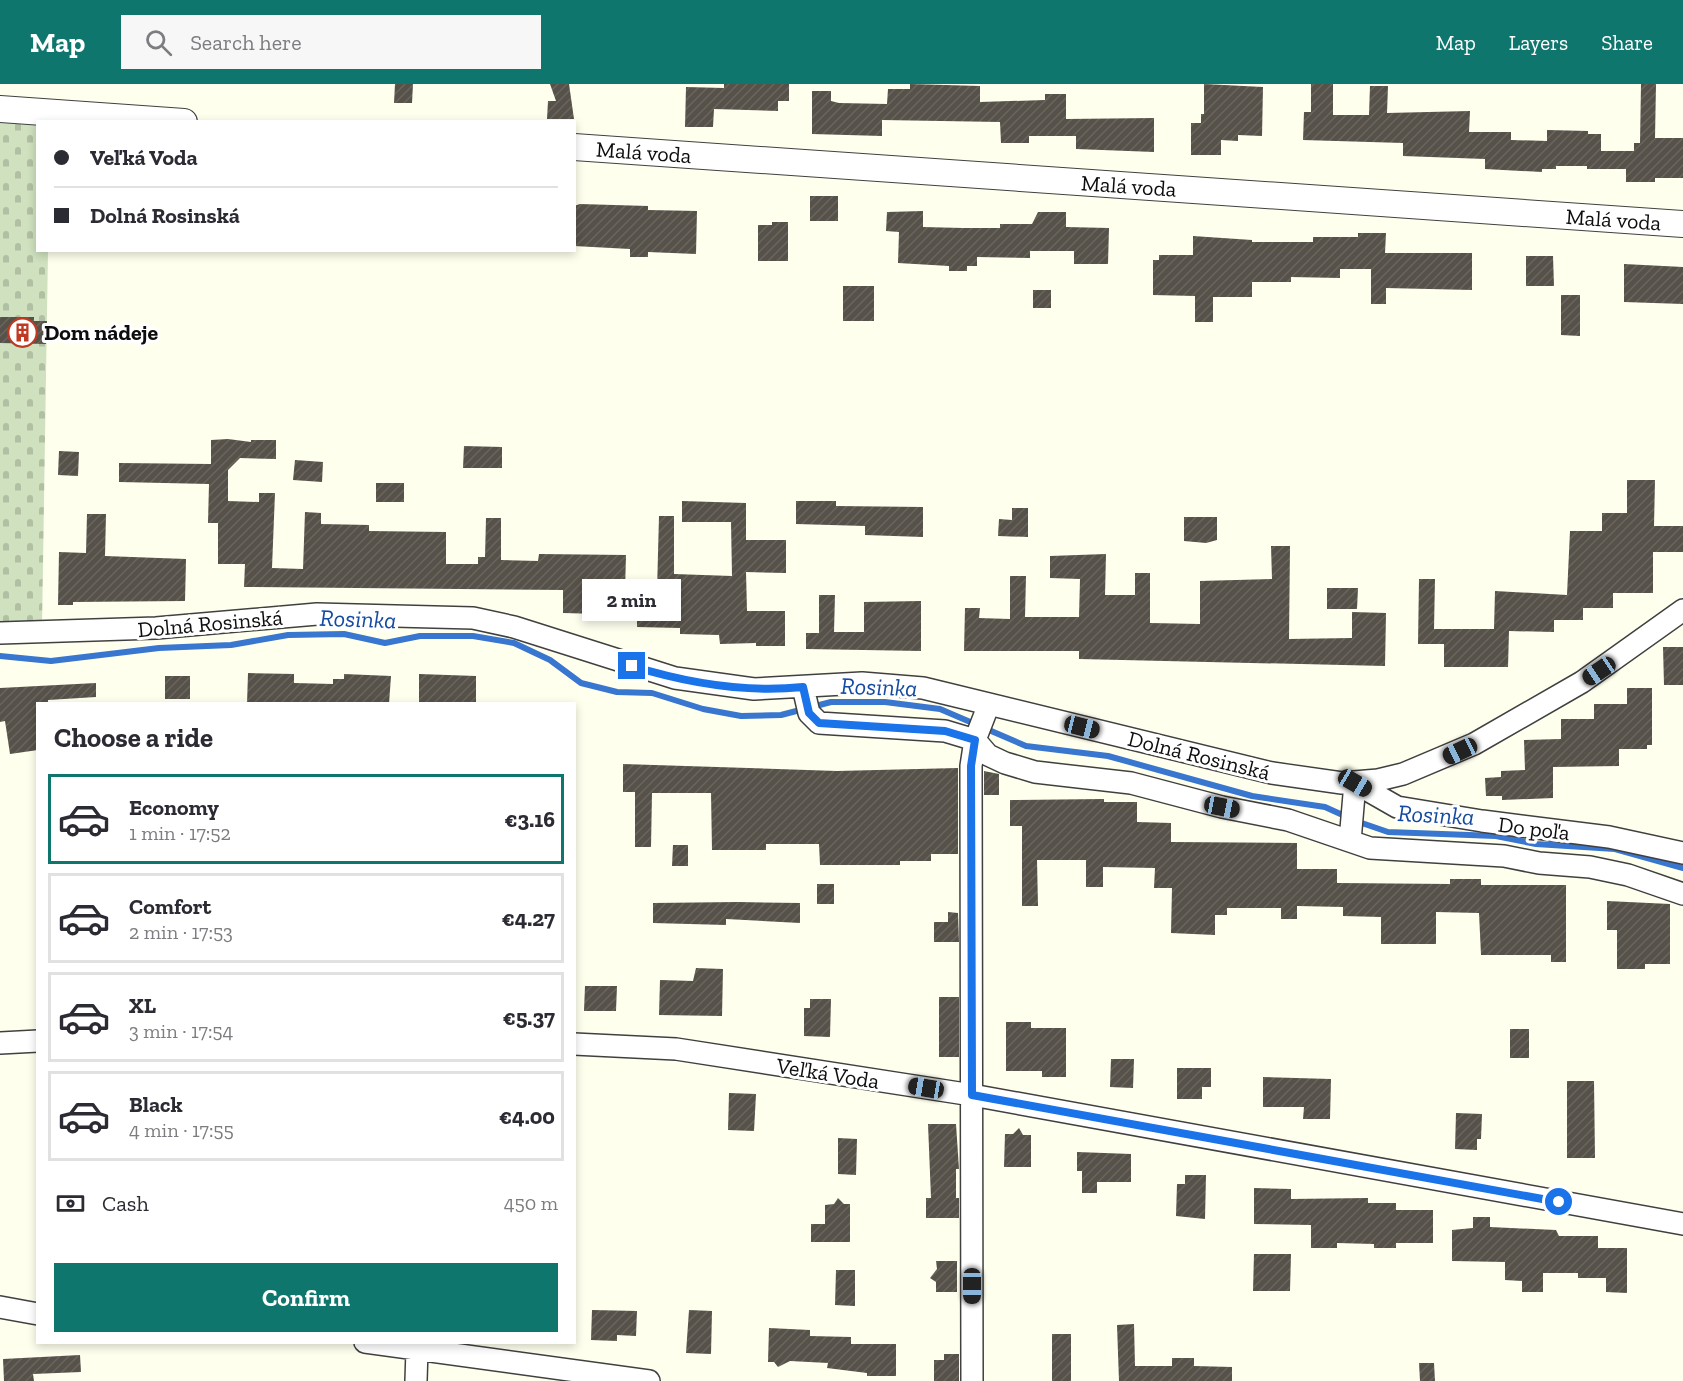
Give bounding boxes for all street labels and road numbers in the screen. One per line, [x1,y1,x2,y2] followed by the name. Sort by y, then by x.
[595,136,693,169] street label: Malá voda
[1080,169,1178,203] street label: Malá voda
[1565,203,1662,236] street label: Malá voda
[136,604,284,643] street label: Dolná Rosinská
[1125,725,1273,786] street label: Dolná Rosinská
[1497,811,1572,846] street label: Do poľa
[774,1052,882,1095] street label: Veľká Voda

